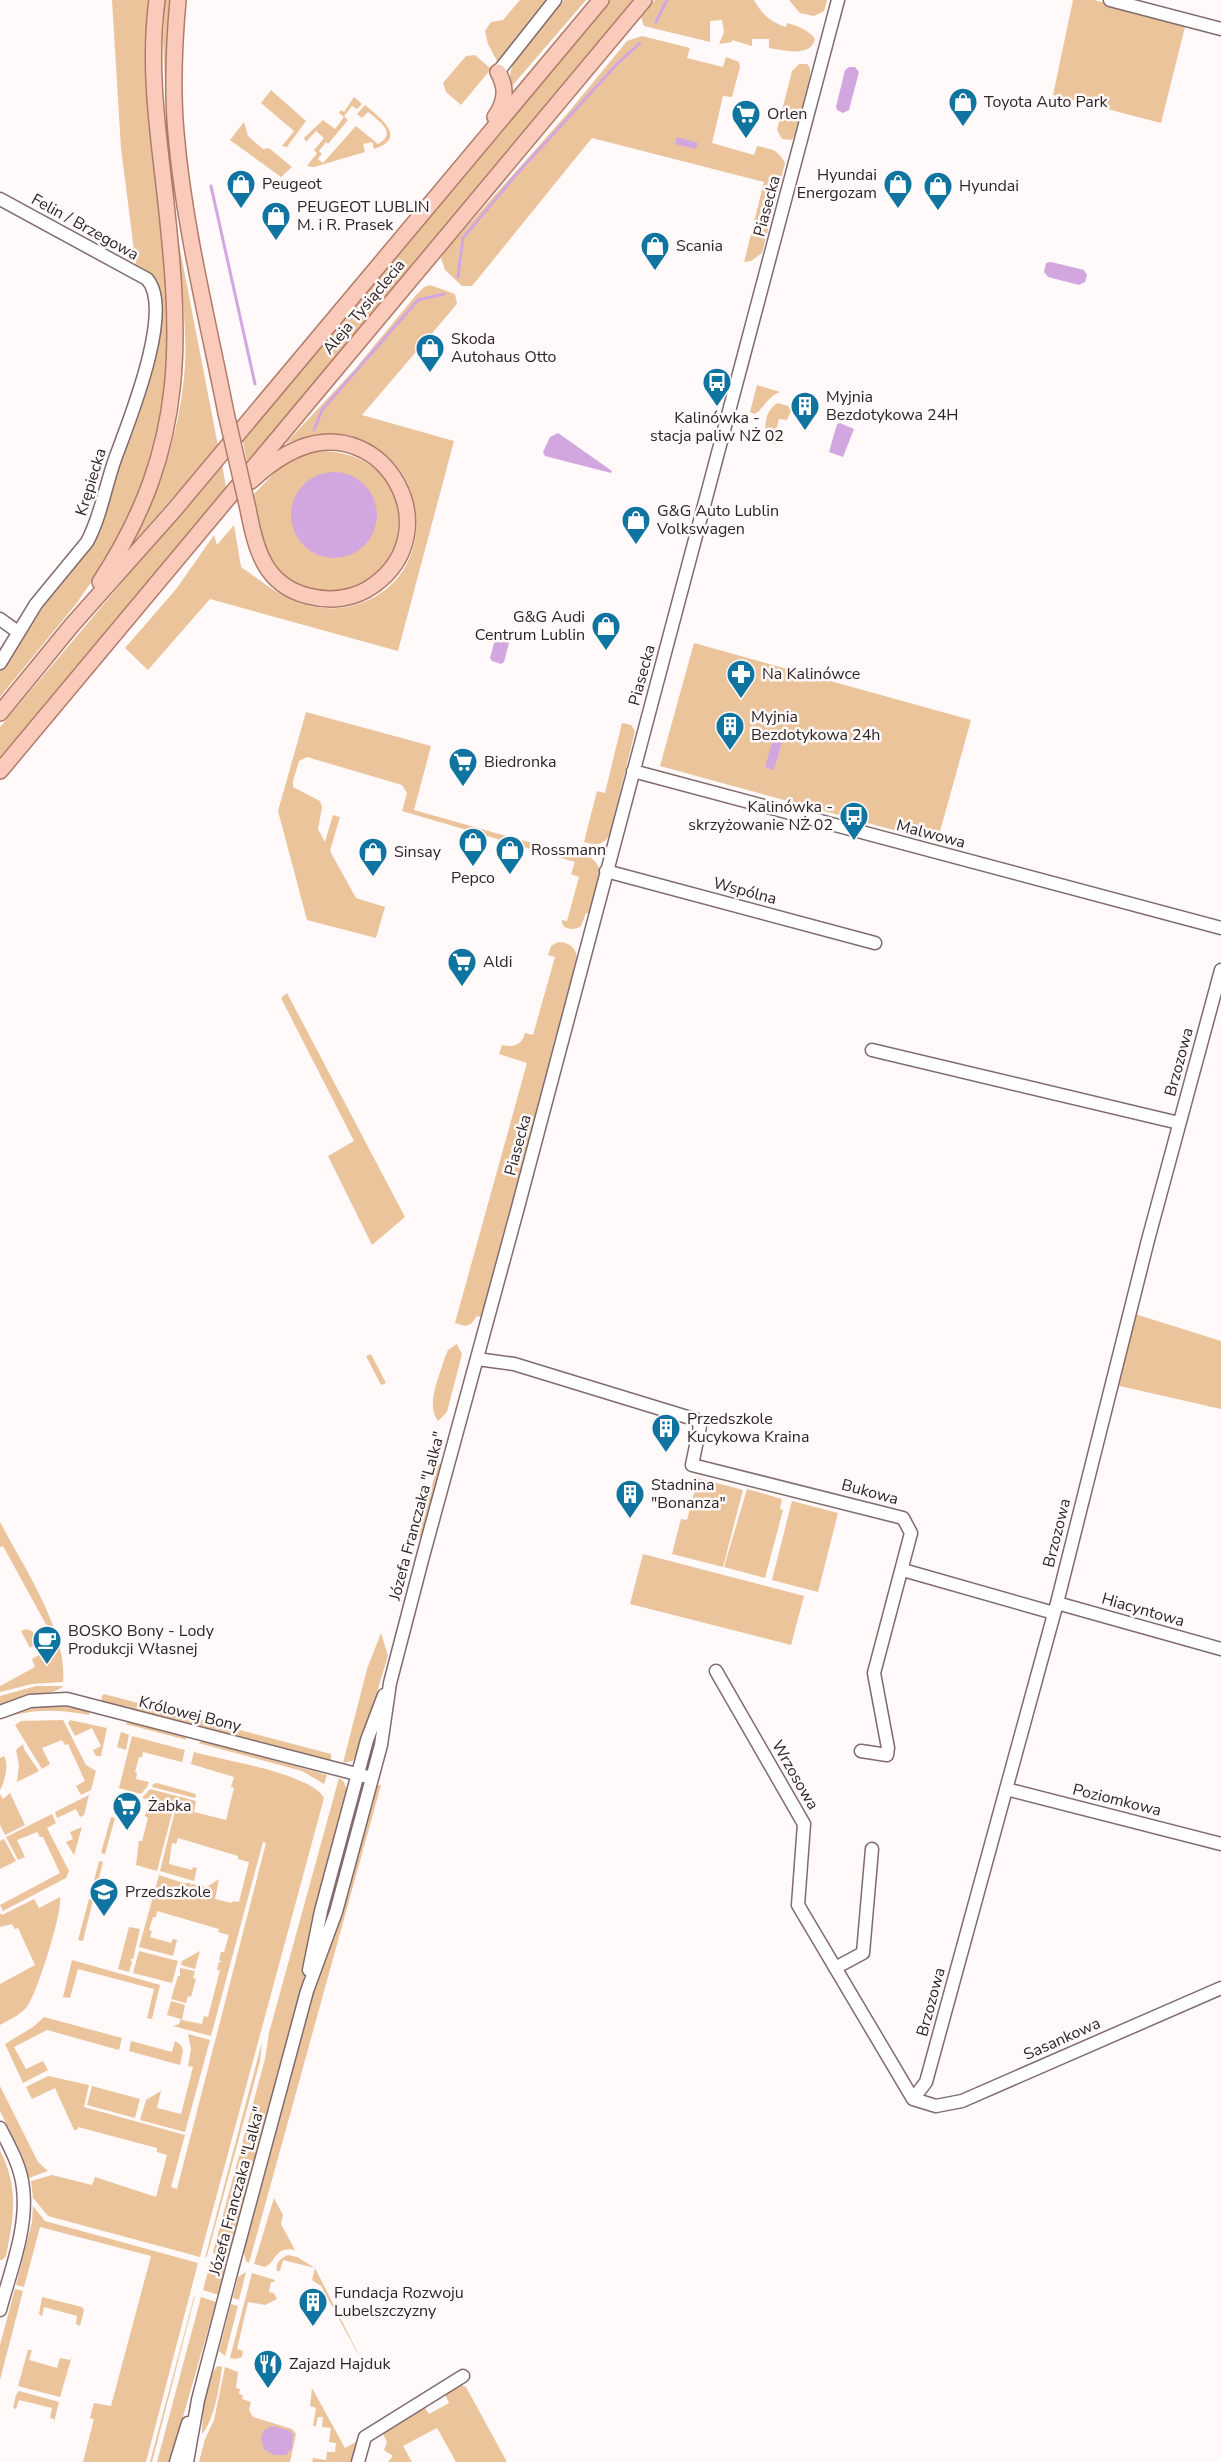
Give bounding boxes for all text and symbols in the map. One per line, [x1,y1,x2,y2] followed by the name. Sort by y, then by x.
[947,86,979,128] shop icon: Toyota Auto Park
[984,91,1108,113] place label: Toyota Auto Park
[730,98,762,140] supermarket icon: Orlen
[767,103,807,125] place label: Orlen
[797,164,877,204] place label: Hyundai Energozam
[225,168,257,210] shop icon: Peugeot
[882,168,914,210] shop icon: Hyundai Energozam
[922,170,954,212] shop icon: Hyundai
[262,173,322,195] place label: Peugeot
[748,173,786,239] street label: Piasecka
[959,175,1019,197] place label: Hyundai
[27,188,143,266] street label: Felin / Brzegowa
[297,196,430,236] place label: PEUGEOT LUBLIN M. i R. Prasek
[260,200,292,242] shop icon: PEUGEOT LUBLIN M. i R. Prasek
[639,230,671,272] shop icon: Scania
[676,235,723,257] place label: Scania
[318,255,410,359] street label: Aleja Tysiąclecia
[451,328,557,368] place label: Skoda Autohaus Otto
[414,332,446,374] shop icon: Skoda Autohaus Otto
[701,366,733,408] bus stop icon: Kalinówka - stacja paliw NŻ 02
[826,386,958,426] place label: Myjnia Bezdotykowa 24H
[789,390,821,432] building icon: Myjnia Bezdotykowa 24H
[650,407,784,447] place label: Kalinówka - stacja paliw NŻ 02
[70,446,112,518] street label: Krępiecka
[656,500,779,540] place label: G&G Auto Lublin Volkswagen
[620,504,652,546] shop icon: G&G Auto Lublin Volkswagen
[475,606,585,646] place label: G&G Audi Centrum Lublin
[590,610,622,652] shop icon: G&G Audi Centrum Lublin
[623,642,661,708] street label: Piasecka
[725,658,757,700] pharmacy icon: Na Kalinówce
[762,663,860,685] place label: Na Kalinówce
[751,706,880,746] place label: Myjnia Bezdotykowa 24h
[714,710,746,752] building icon: Myjnia Bezdotykowa 24h
[447,746,479,788] supermarket icon: Biedronka
[484,751,556,773] place label: Biedronka
[688,796,833,836] place label: Kalinówka - skrzyżowanie NŻ 02
[838,800,870,842] bus stop icon: Kalinówka - skrzyżowanie NŻ 02
[894,814,968,854] street label: Malwowa
[457,826,489,868] shop icon: Pepco
[494,834,526,876] shop icon: Rossmann
[357,836,389,878] shop icon: Sinsay
[531,839,606,861] place label: Rossmann
[394,841,442,863] place label: Sinsay
[451,867,495,889] place label: Pepco
[711,872,779,910] street label: Wspólna
[446,946,478,988] supermarket icon: Aldi
[483,951,512,973] place label: Aldi
[1159,1025,1199,1099] street label: Brzozowa
[499,1112,537,1178] street label: Piasecka
[687,1408,809,1448] place label: Przedszkole Kucykowa Kraina
[650,1412,682,1454] building icon: Przedszkole Kucykowa Kraina
[384,1429,450,1604] street label: Józefa Franczaka "Lalka"
[651,1474,726,1514] place label: Stadnina "Bonanza"
[839,1474,901,1510] street label: Bukowa
[614,1478,646,1520] building icon: Stadnina "Bonanza"
[1038,1496,1076,1570] street label: Brzozowa
[1099,1588,1187,1632] street label: Hiacyntowa
[68,1620,215,1660] place label: BOSKO Bony - Lody Produkcji Własnej
[31,1624,63,1666] cafe icon: BOSKO Bony - Lody Produkcji Własnej
[137,1691,244,1738] street label: Królowej Bony
[766,1736,824,1814] street label: Wrzosowa
[1070,1778,1164,1822] street label: Poziomkowa
[111,1790,143,1832] supermarket icon: Żabka
[148,1795,191,1817] place label: Żabka
[88,1876,120,1918] school or university icon: Przedszkole
[125,1881,211,1903] place label: Przedszkole
[911,1965,951,2039] street label: Brzozowa
[1020,2012,1104,2066] street label: Sasankowa
[204,2104,270,2279] street label: Józefa Franczaka "Lalka"
[334,2282,464,2322] place label: Fundacja Rozwoju Lubelszczyzny
[297,2286,329,2328] building icon: Fundacja Rozwoju Lubelszczyzny
[252,2348,284,2390] restaurant icon: Zajazd Hajduk
[289,2353,391,2375] place label: Zajazd Hajduk

